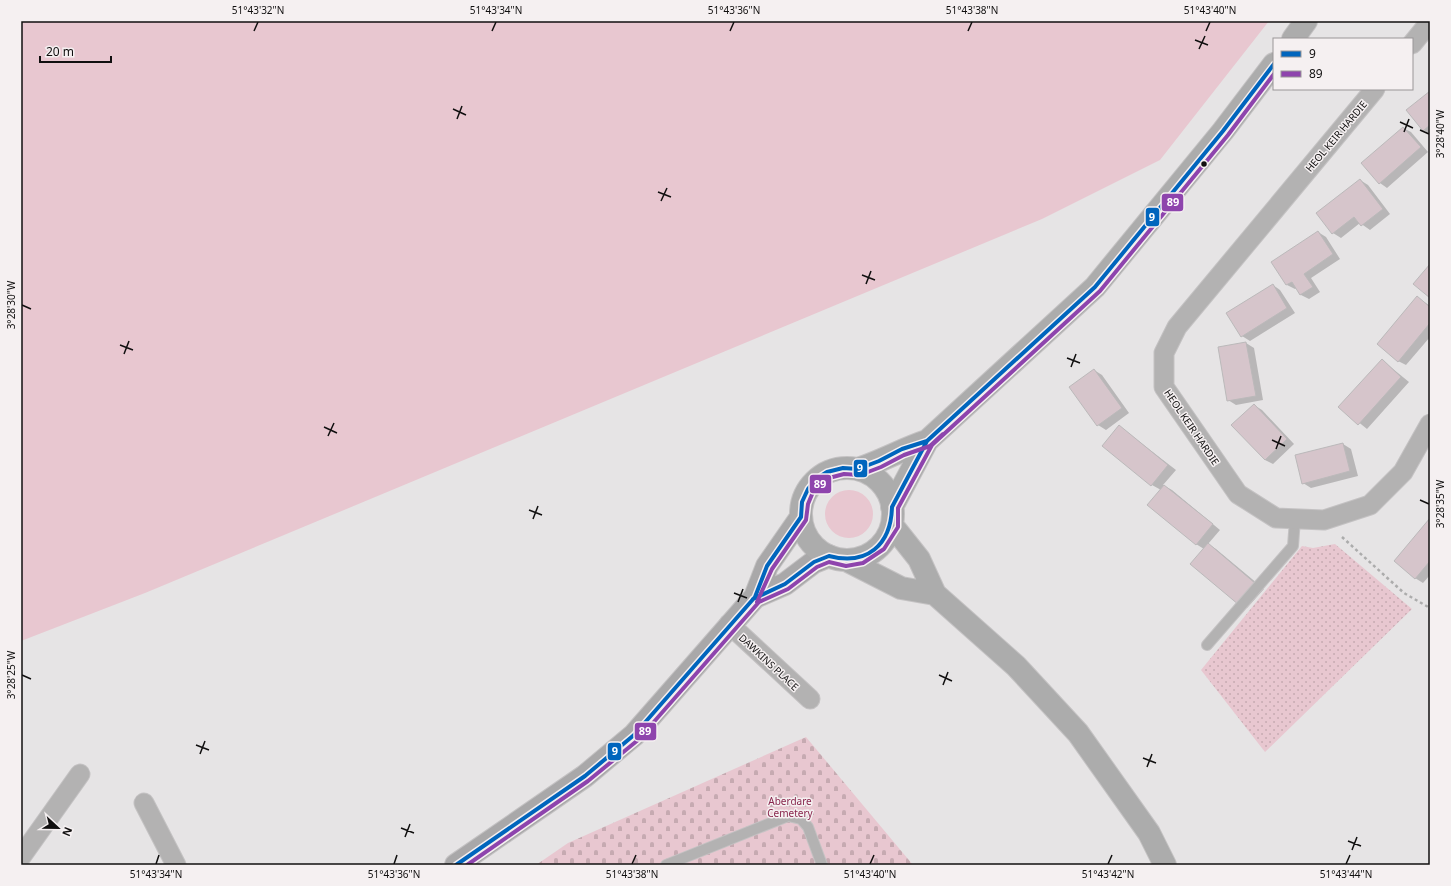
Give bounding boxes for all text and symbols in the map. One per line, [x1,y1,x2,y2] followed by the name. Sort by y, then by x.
[232,3,284,17] text: 51°43'32"N
[470,3,522,17] text: 51°43'34"N
[708,3,760,17] text: 51°43'36"N
[946,3,998,17] text: 51°43'38"N
[1184,3,1236,17] text: 51°43'40"N
[40,38,111,64] scale bar
[1273,38,1413,90] legend
[46,43,74,60] text: 20 m
[1309,45,1316,62] text: 9
[1309,65,1323,82] text: 89
[1302,97,1370,175] street label: HEOL KEIR HARDIE
[1433,109,1447,158] text: 3°28'40"W
[1199,159,1209,169] unlabelled marker
[1161,193,1184,212] line badge: 89
[1167,194,1179,209] text: 89
[1145,207,1160,227] line badge: 9
[1149,209,1155,224] text: 9
[4,280,18,329] text: 3°28'30"W
[1161,386,1223,468] street label: HEOL KEIR HARDIE
[853,459,868,478] line badge: 9
[857,460,863,475] text: 9
[809,474,832,494] line badge: 89
[814,476,826,491] text: 89
[1433,479,1447,528] text: 3°28'35"W
[736,631,802,693] street label: DAWKINS PLACE
[4,650,18,699] text: 3°28'25"W
[634,722,657,741] line badge: 89
[639,723,651,738] text: 89
[607,742,622,761] line badge: 9
[612,743,618,758] text: 9
[767,794,814,820] park label: Aberdare Cemetery
[38,808,78,848] north arrow
[59,825,76,839] text: N
[130,867,182,881] text: 51°43'34"N
[368,867,420,881] text: 51°43'36"N
[606,867,658,881] text: 51°43'38"N
[844,867,896,881] text: 51°43'40"N
[1082,867,1134,881] text: 51°43'42"N
[1320,867,1372,881] text: 51°43'44"N

